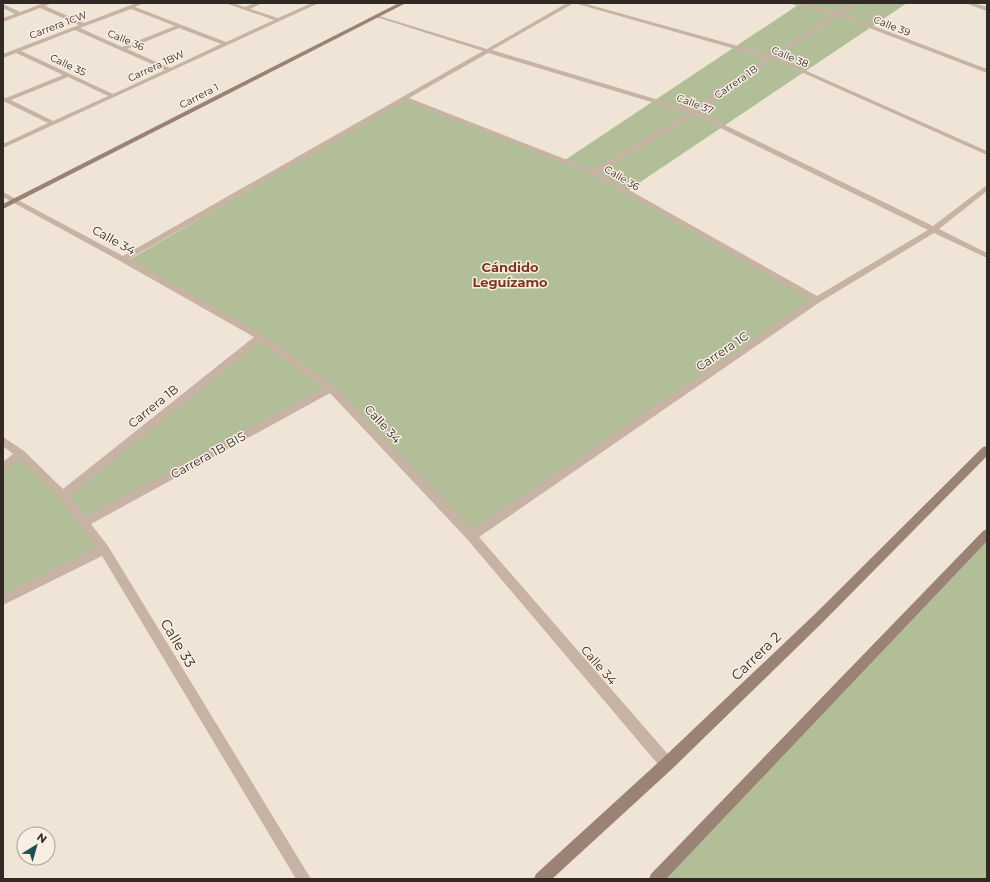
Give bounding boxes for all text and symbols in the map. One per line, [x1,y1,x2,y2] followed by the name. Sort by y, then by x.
[27,8,89,42] street label: Carrera 1CW
[872,13,912,39] street label: Calle 39
[106,26,146,54] street label: Calle 36
[770,43,810,71] street label: Calle 38
[126,47,186,85] street label: Carrera 1BW
[48,51,88,79] street label: Calle 35
[712,62,760,102] street label: Carrera 1B
[177,81,221,111] street label: Carrera 1
[675,91,715,117] street label: Calle 37
[602,162,642,194] street label: Calle 36
[90,222,138,258] street label: Calle 34
[472,259,548,290] district label: Cándido Leguízamo
[693,328,751,374] street label: Carrera 1C
[125,381,181,431] street label: Carrera 1B
[361,402,405,446] street label: Calle 34
[168,428,248,482] street label: Carrera 1B BIS
[157,615,200,671] street label: Calle 33
[727,628,785,684] street label: Carrera 2
[578,642,620,688] street label: Calle 34
[16,826,56,866] north arrow
[34,830,50,846] text: N

